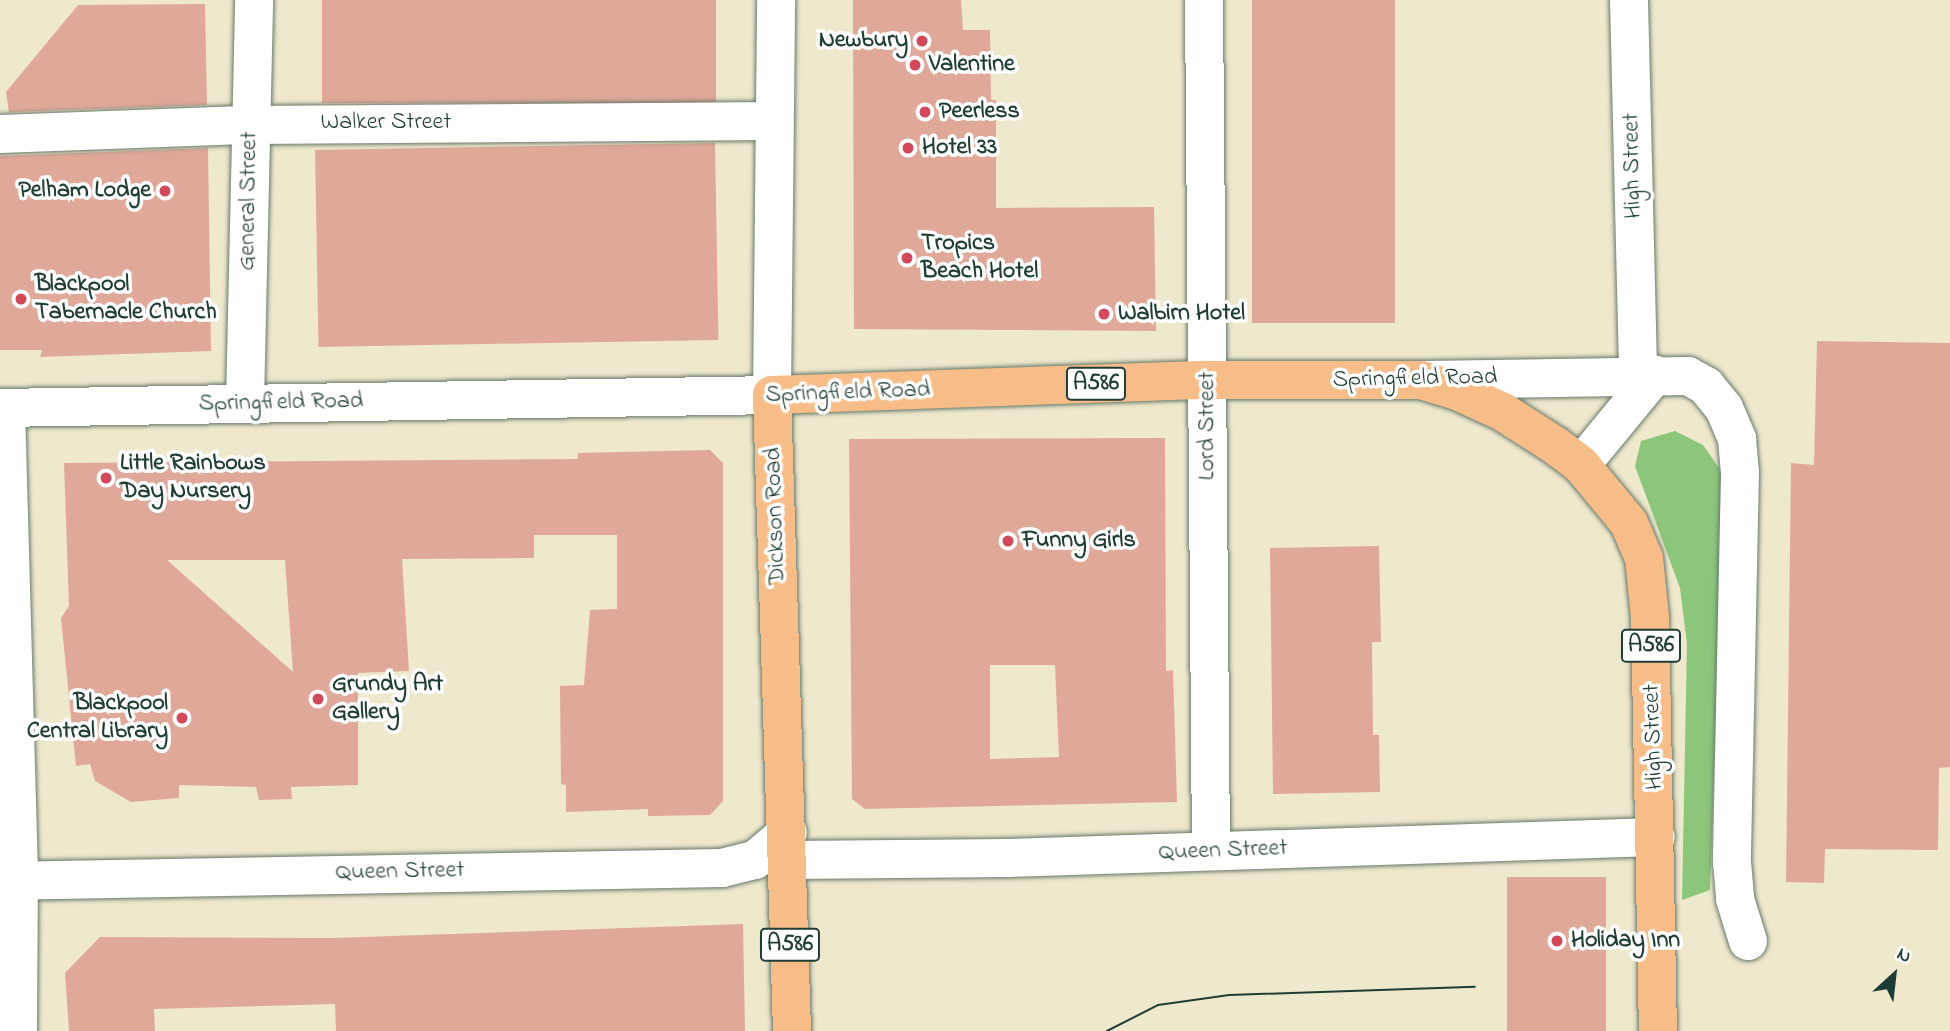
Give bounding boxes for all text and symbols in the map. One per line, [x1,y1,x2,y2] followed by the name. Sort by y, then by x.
[819,27,908,55] place label: Newbury
[914,33,930,49] marker: Newbury
[929,51,1015,79] place label: Valentine
[907,57,923,73] marker: Valentine
[939,98,1020,126] place label: Peerless
[917,104,933,120] marker: Peerless
[321,109,451,137] street label: Walker Street
[1618,113,1648,219] street label: High Street
[233,131,265,271] street label: General Street
[922,134,997,162] place label: Hotel 33
[900,140,916,156] marker: Hotel 33
[18,177,151,205] place label: Pelham Lodge
[157,183,173,199] marker: Pelham Lodge
[921,230,1038,286] place label: Tropics Beach Hotel
[899,250,915,266] marker: Tropics Beach Hotel
[35,271,217,327] place label: Blackpool Tabernacle Church
[13,291,29,307] marker: Blackpool Tabernacle Church
[1118,300,1245,328] place label: Walbirn Hotel
[1096,306,1112,322] marker: Walbirn Hotel
[1332,363,1498,395] street label: Springfield Road
[1064,364,1128,404] road number: A586
[1194,372,1222,480] street label: Lord Street
[765,376,931,410] street label: Springfield Road
[198,387,364,419] street label: Springfield Road
[759,447,793,585] street label: Dickson Road
[120,450,266,506] place label: Little Rainbows Day Nursery
[98,470,114,486] marker: Little Rainbows Day Nursery
[1022,527,1136,555] place label: Funny Girls
[1000,533,1016,549] marker: Funny Girls
[1620,626,1682,666] road number: A586
[332,671,443,727] place label: Grundy Art Gallery
[1638,684,1670,790] street label: High Street
[27,690,168,746] place label: Blackpool Central Library
[310,691,326,707] marker: Grundy Art Gallery
[174,710,190,726] marker: Blackpool Central Library
[1158,834,1288,868] street label: Queen Street
[335,856,465,888] street label: Queen Street
[758,926,822,964] road number: A586
[1571,927,1680,955] place label: Holiday Inn
[1549,933,1565,949] marker: Holiday Inn
[1859,940,1929,1010] north arrow
[1892,941,1916,971] text: N

